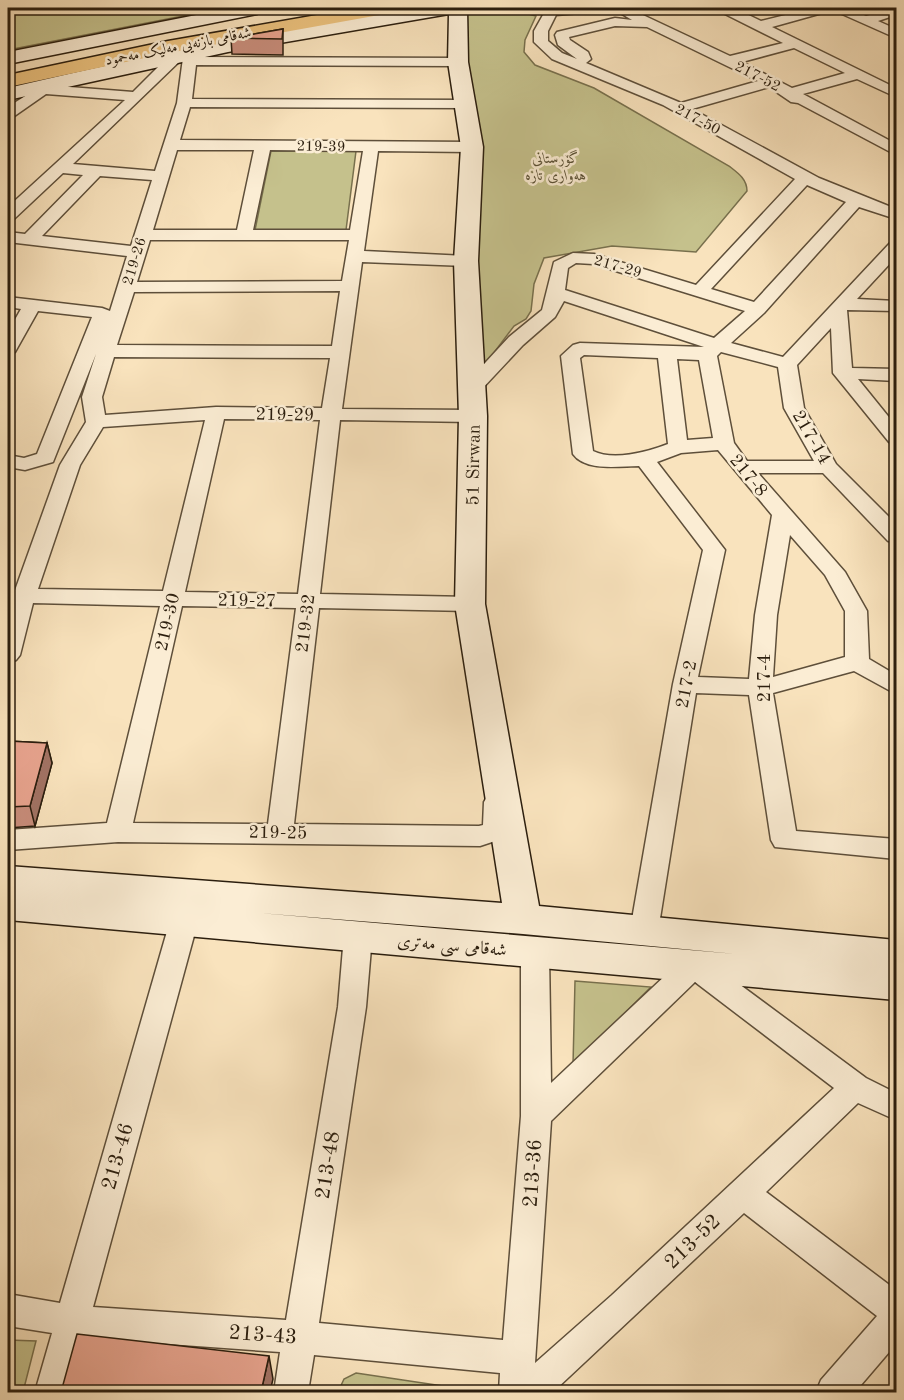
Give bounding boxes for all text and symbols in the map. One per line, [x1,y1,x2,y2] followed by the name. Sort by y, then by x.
[104,24,253,70] street label: شەقامی بازنەیی مەلیک مەحمود
[732,60,783,95] street label: 217-52
[672,102,722,138] street label: 217-50
[296,140,346,155] street label: 219-39
[525,150,587,184] park label: گۆڕستانی هەواری تازە
[121,236,150,287] street label: 219-26
[592,253,643,281] street label: 217-29
[255,405,315,425] street label: 219-29
[789,408,834,467] street label: 217-14
[464,424,484,506] street label: 51 Sirwan
[726,451,770,500] street label: 217-8
[217,591,277,611] street label: 219-27
[153,592,183,653] street label: 219-30
[293,593,319,653] street label: 219-32
[756,654,774,702] street label: 217-4
[674,659,700,710] street label: 217-2
[248,823,308,843] street label: 219-25
[396,932,507,963] street label: شەقامی سی مەتری
[99,1121,138,1192] street label: 213-46
[313,1130,344,1201] street label: 213-48
[521,1138,546,1208] street label: 213-36
[661,1211,725,1273] street label: 213-52
[228,1323,298,1348] street label: 213-43

